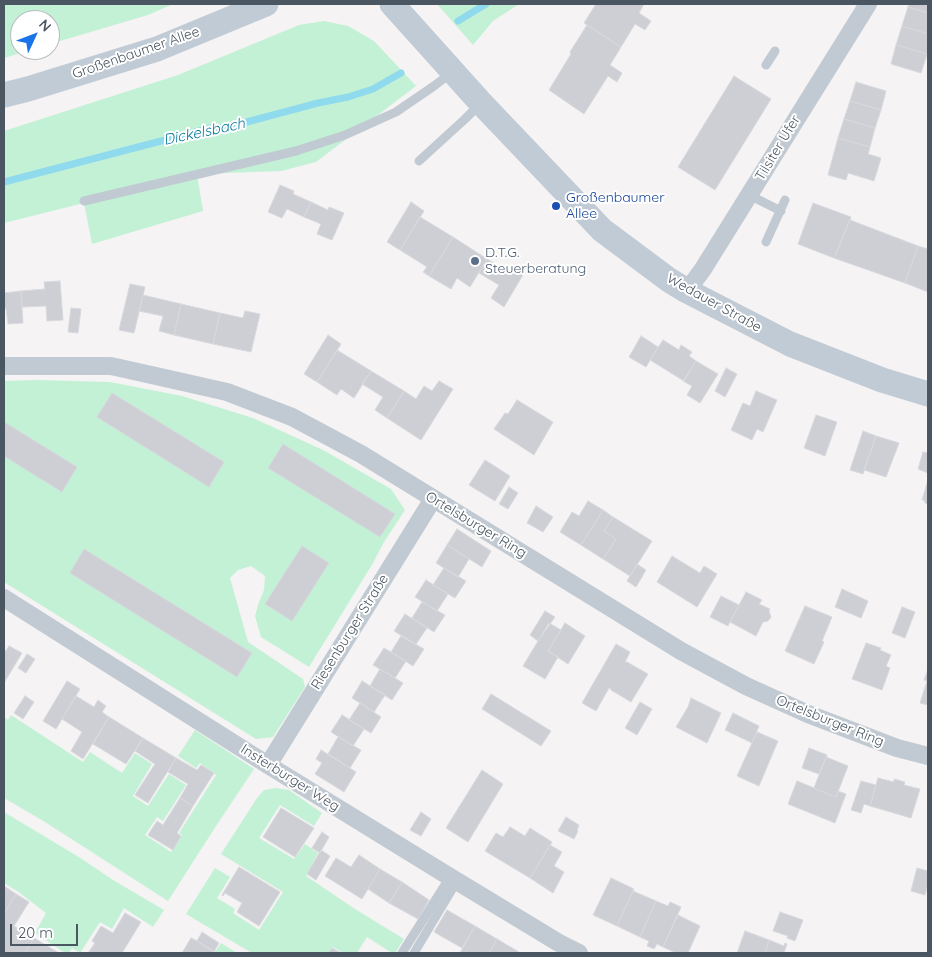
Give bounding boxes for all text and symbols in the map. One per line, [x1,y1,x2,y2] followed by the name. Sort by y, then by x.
[10,10,60,60] north arrow
[35,16,55,35] text: N
[70,23,202,83] street label: Großenbaumer Allee
[752,112,804,184] street label: Tilsiter Ufer
[162,115,246,149] water label: Dickelsbach
[566,190,665,222] place label: Großenbaumer Allee
[550,200,562,212] marker: Großenbaumer Allee
[485,245,586,278] place label: D.T.G. Steuerberatung
[469,255,481,267] marker: D.T.G. Steuerberatung
[664,270,764,336] street label: Wedauer Straße
[422,488,530,562] street label: Ortelsburger Ring
[308,571,392,693] street label: Riesenburger Straße
[774,692,886,750] street label: Ortelsburger Ring
[238,741,342,815] street label: Insterburger Weg
[12,914,80,946] scale bar
[18,923,53,942] text: 20 m

